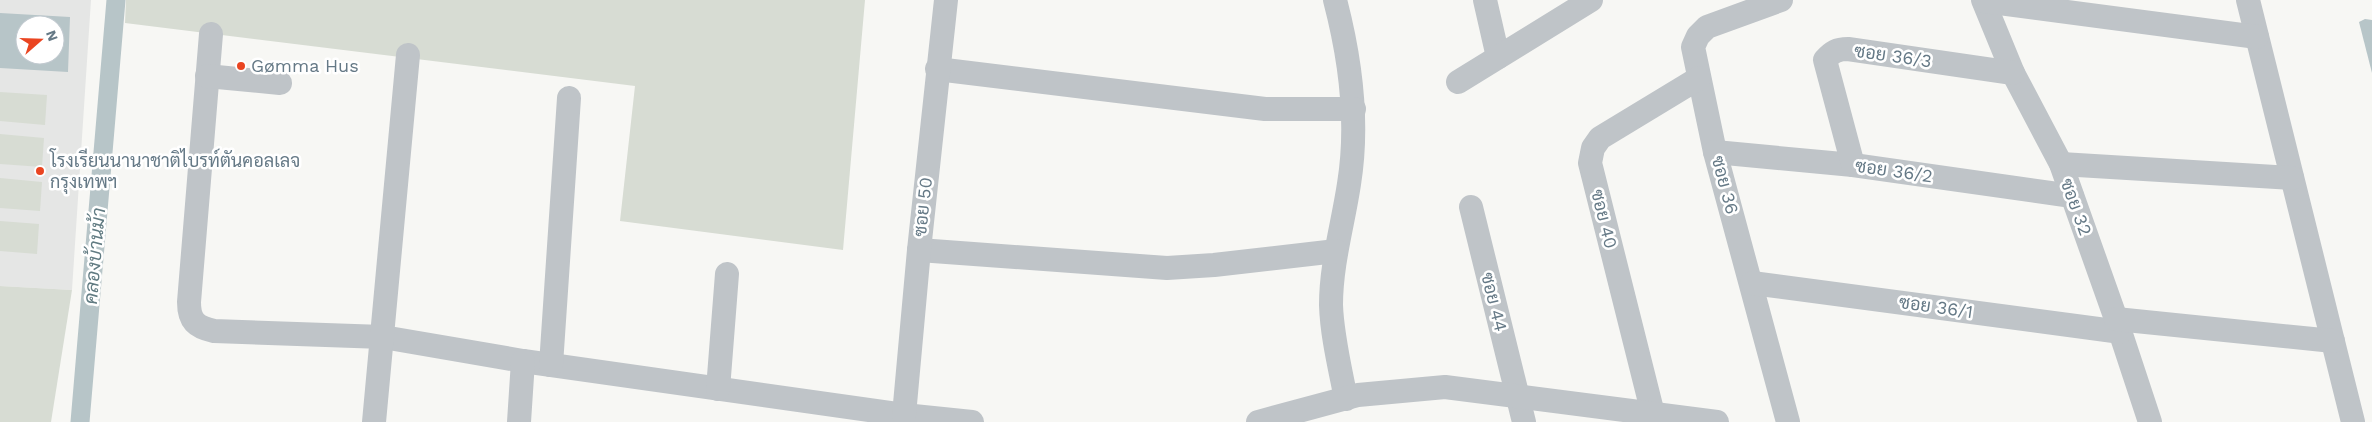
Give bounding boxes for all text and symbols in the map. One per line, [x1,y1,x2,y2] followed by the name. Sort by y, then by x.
[15,15,65,65] north arrow
[43,28,62,43] text: N
[1853,40,1933,71] street label: ซอย 36/3
[251,55,359,76] place label: Gømma Hus
[235,60,247,72] marker: Gømma Hus
[49,148,300,194] place label: โรงเรียนนานาชาติไบรท์ตันคอลเลจ กรุงเทพฯ
[1708,153,1743,216] street label: ซอย 36
[1854,155,1934,186] street label: ซอย 36/2
[34,165,46,177] marker: โรงเรียนนานาชาติไบรท์ตันคอลเลจ กรุงเทพฯ
[2057,175,2096,238] street label: ซอย 32
[909,176,936,238] street label: ซอย 50
[1587,187,1622,251] street label: ซอย 40
[79,207,110,305] water label: คลองบ้านม้า
[1477,270,1512,334] street label: ซอย 44
[1898,291,1974,322] street label: ซอย 36/1

